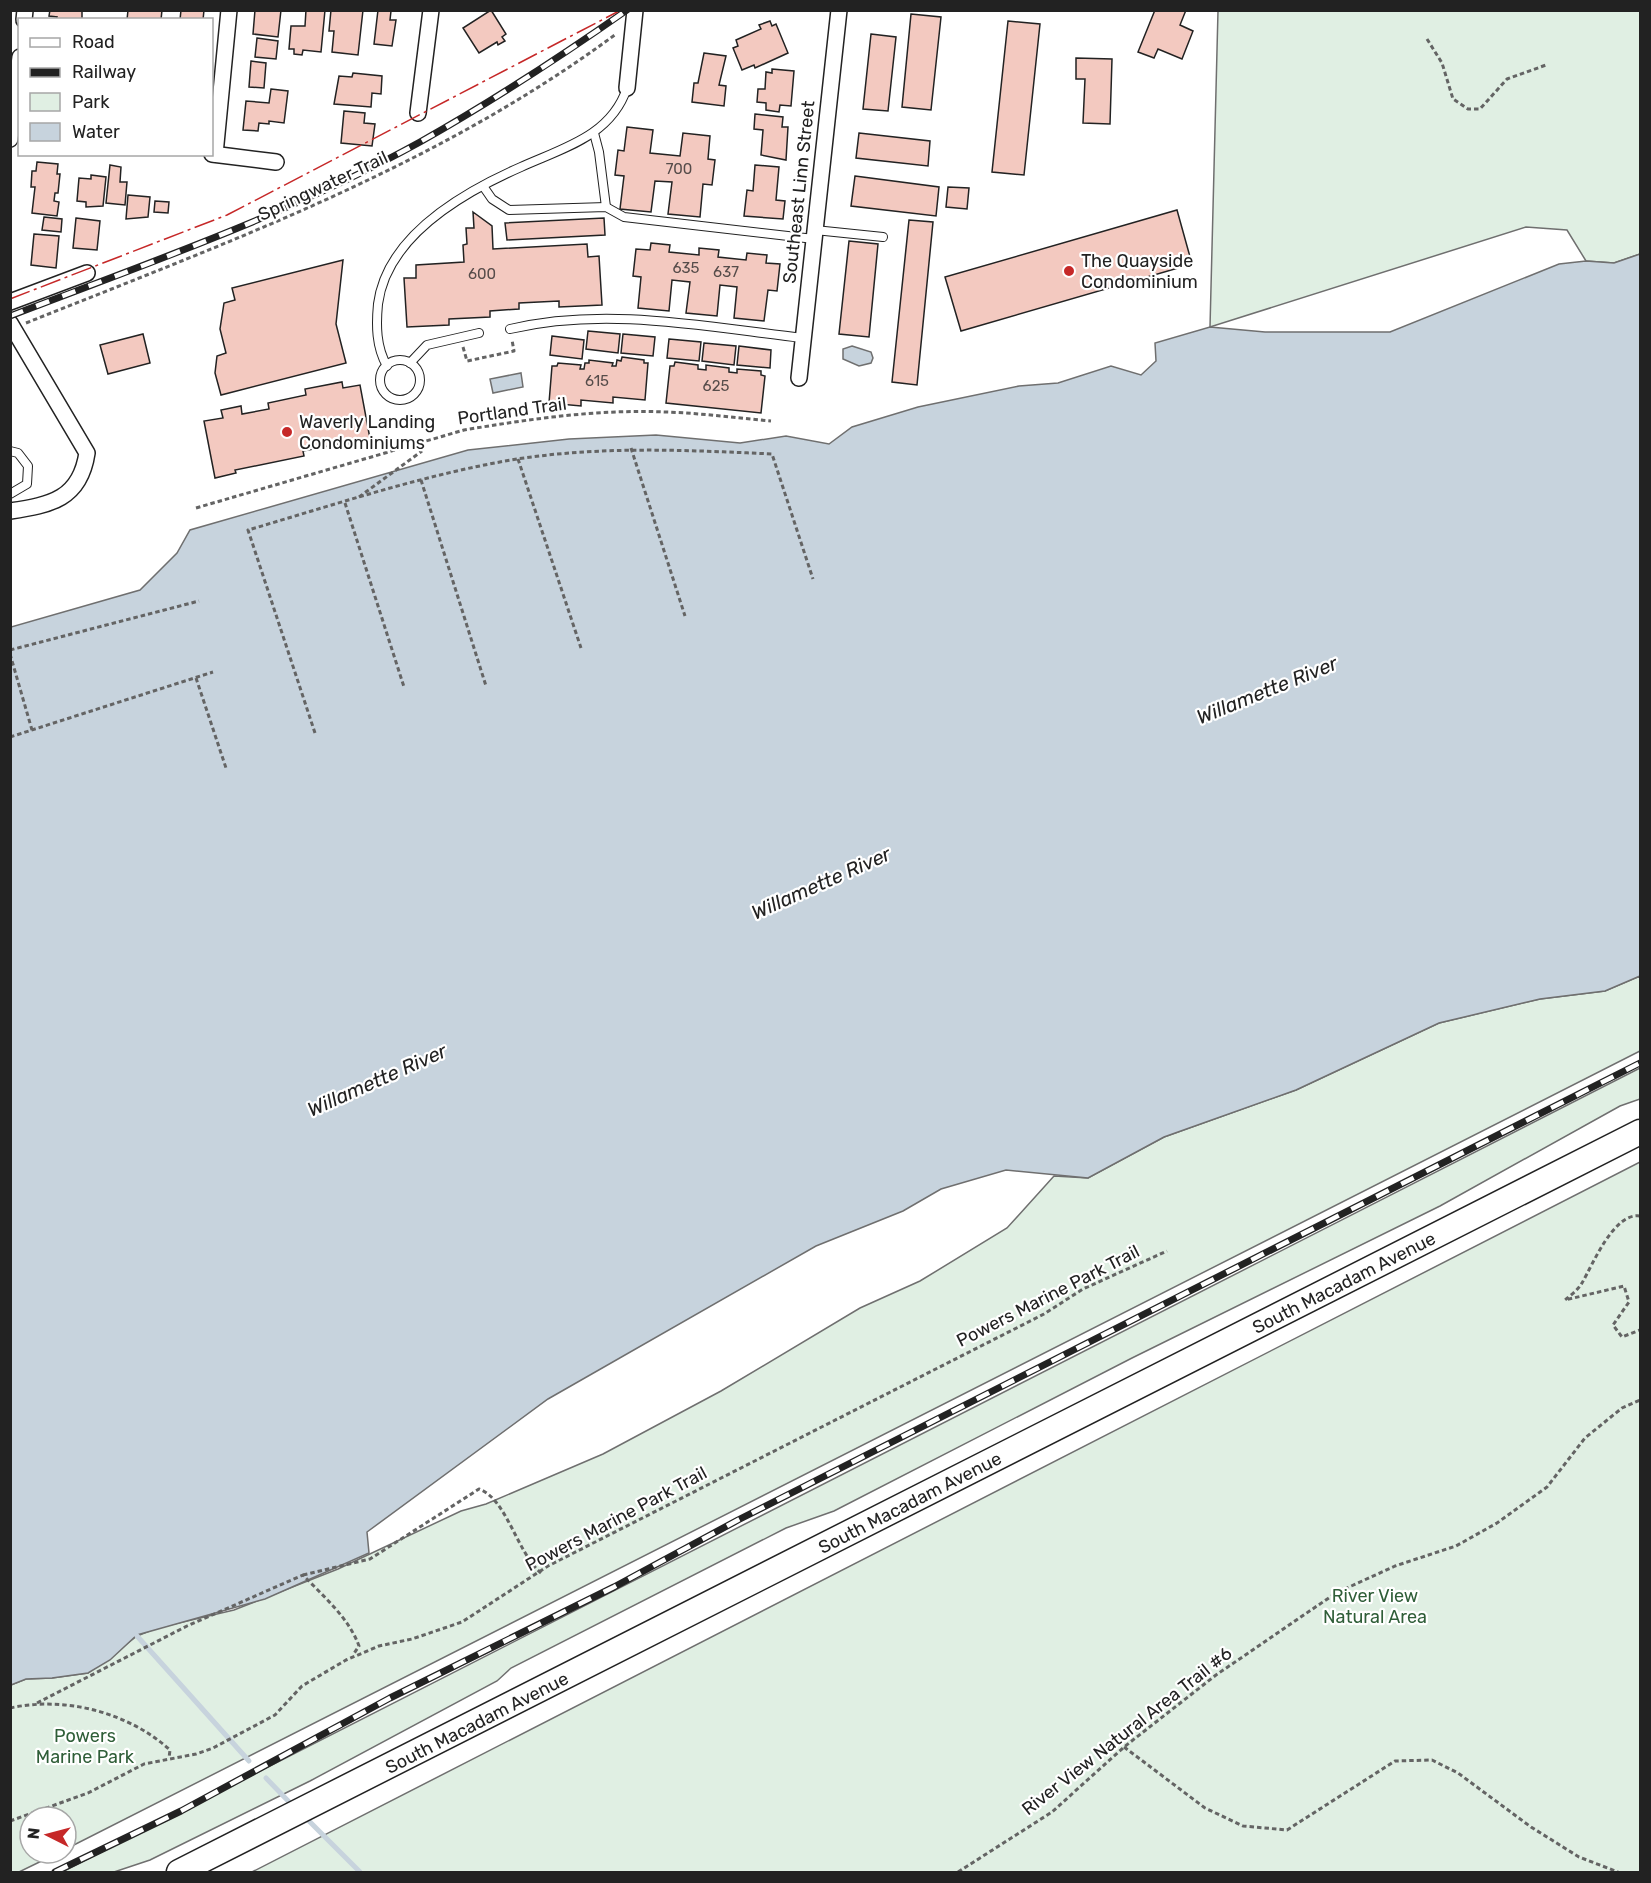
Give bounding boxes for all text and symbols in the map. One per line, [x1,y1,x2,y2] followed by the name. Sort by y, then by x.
[18,18,213,156] legend
[72,31,115,53] text: Road
[72,61,136,83] text: Railway
[72,91,110,113] text: Park
[778,99,820,285] street label: Southeast Linn Street
[72,121,120,143] text: Water
[255,146,391,226] street label: Springwater Trail
[666,160,692,178] house number: 700
[1081,250,1198,293] place label: The Quayside Condominium
[673,259,700,277] house number: 635
[713,263,739,281] house number: 637
[1062,264,1076,278] marker: The Quayside Condominium
[468,265,496,283] house number: 600
[585,372,609,390] house number: 615
[703,377,729,395] house number: 625
[456,392,568,430] street label: Portland Trail
[299,411,435,454] place label: Waverly Landing Condominiums
[280,425,294,439] marker: Waverly Landing Condominiums
[1193,650,1342,729] water label: Willamette River
[748,841,896,924] water label: Willamette River
[304,1038,452,1121] water label: Willamette River
[1249,1227,1439,1339] street label: South Macadam Avenue
[953,1240,1143,1352] street label: Powers Marine Park Trail
[815,1447,1005,1559] street label: South Macadam Avenue
[521,1462,711,1576] street label: Powers Marine Park Trail
[1323,1585,1427,1628] park label: River View Natural Area
[1018,1642,1237,1820] street label: River View Natural Area Trail #6
[382,1667,572,1779] street label: South Macadam Avenue
[36,1725,135,1768] park label: Powers Marine Park
[18,1805,78,1865] north arrow
[24,1827,44,1840] text: N

